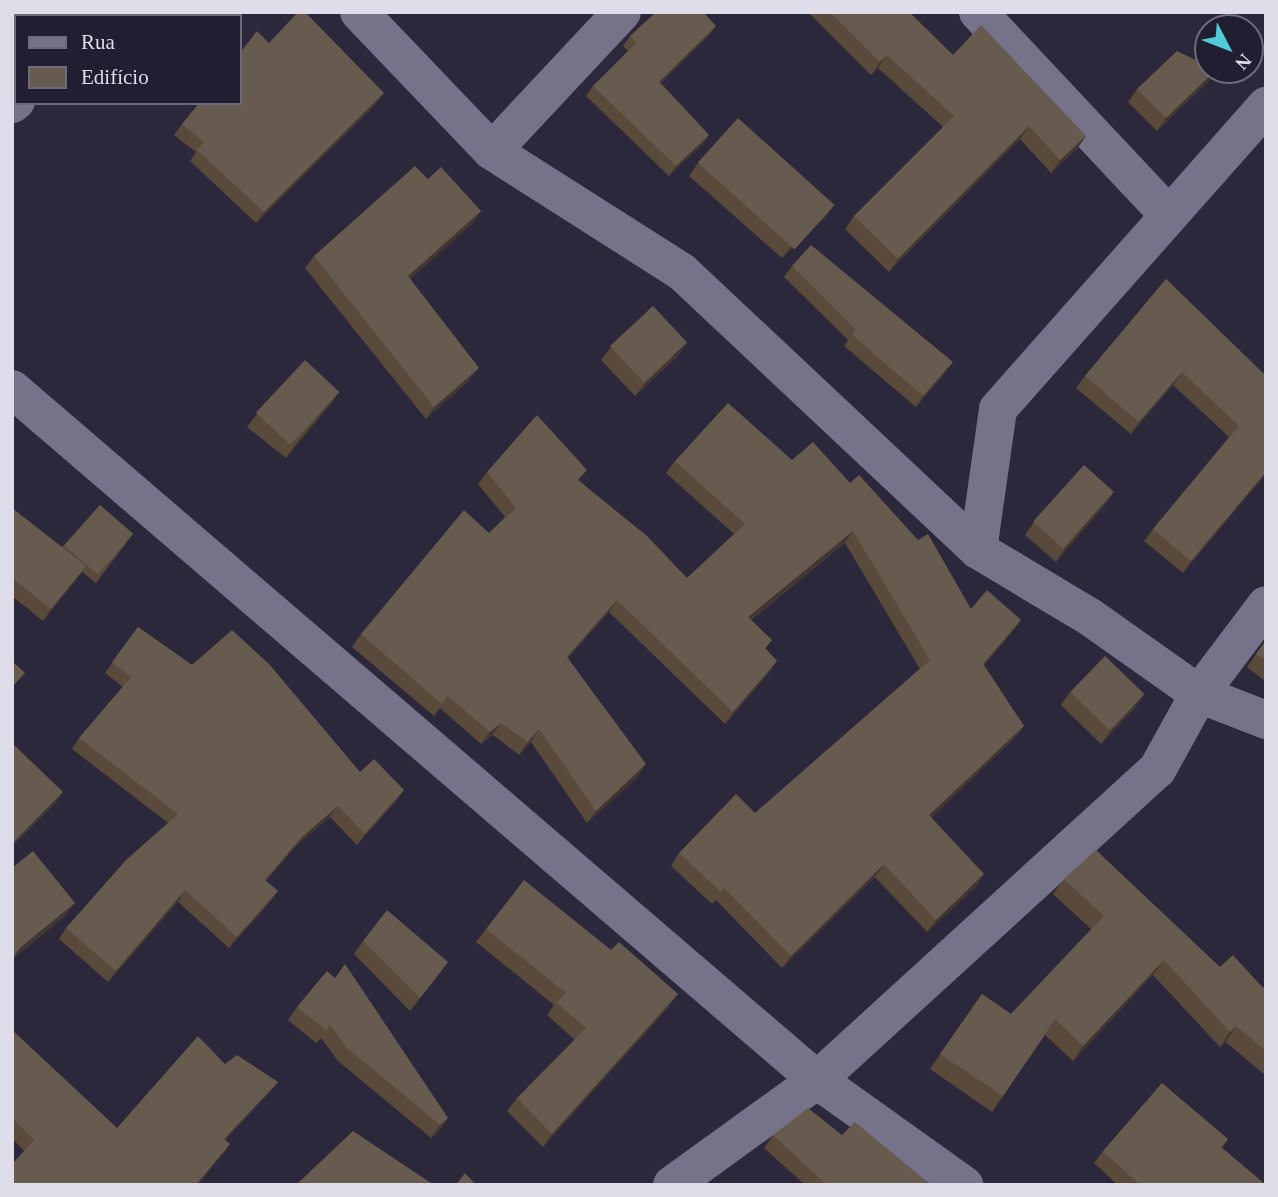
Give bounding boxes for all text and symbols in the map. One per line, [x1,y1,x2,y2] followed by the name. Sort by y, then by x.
[14,14,242,105] legend
[1194,14,1264,84] north arrow
[81,30,115,54] text: Rua
[1231,50,1256,74] text: N
[81,65,149,89] text: Edifício

